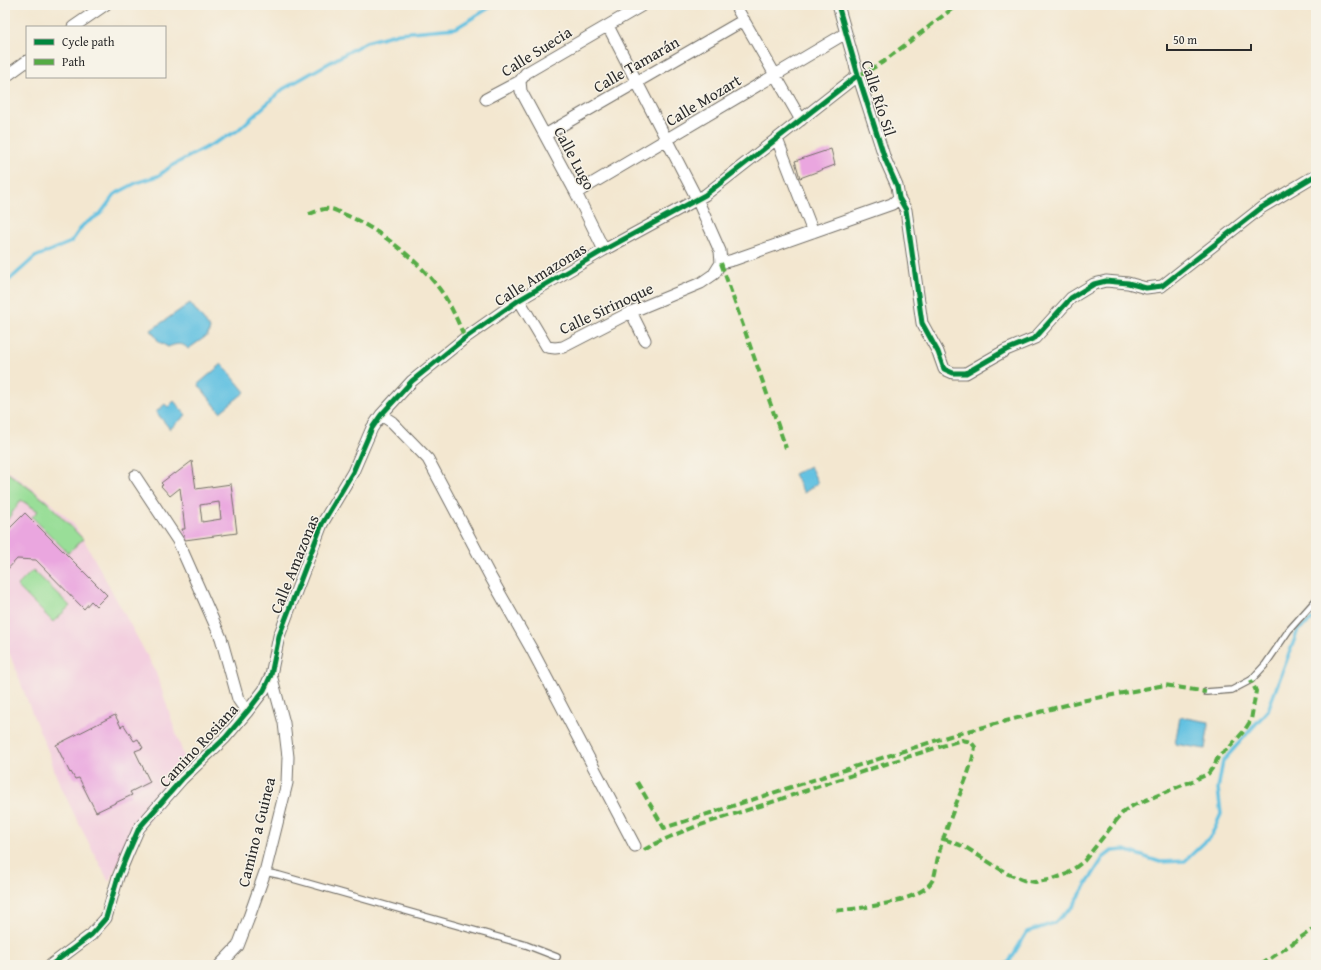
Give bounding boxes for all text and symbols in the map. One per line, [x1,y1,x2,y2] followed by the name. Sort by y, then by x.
[496,20,576,82] street label: Calle Suecia
[26,26,166,78] legend
[1167,26,1251,52] scale bar
[588,30,684,98] street label: Calle Tamarán
[1173,31,1197,48] text: 50 m
[62,33,115,50] text: Cycle path
[62,53,85,70] text: Path
[855,57,903,139] street label: Calle Río Sil
[661,68,746,132] street label: Calle Mozart
[548,122,602,194] street label: Calle Lugo
[489,236,591,312] street label: Calle Amazonas
[555,276,657,340] street label: Calle Sirinoque
[263,511,325,617] street label: Calle Amazonas
[153,697,243,792] street label: Camino Rosiana
[231,774,281,889] street label: Camino a Guinea

